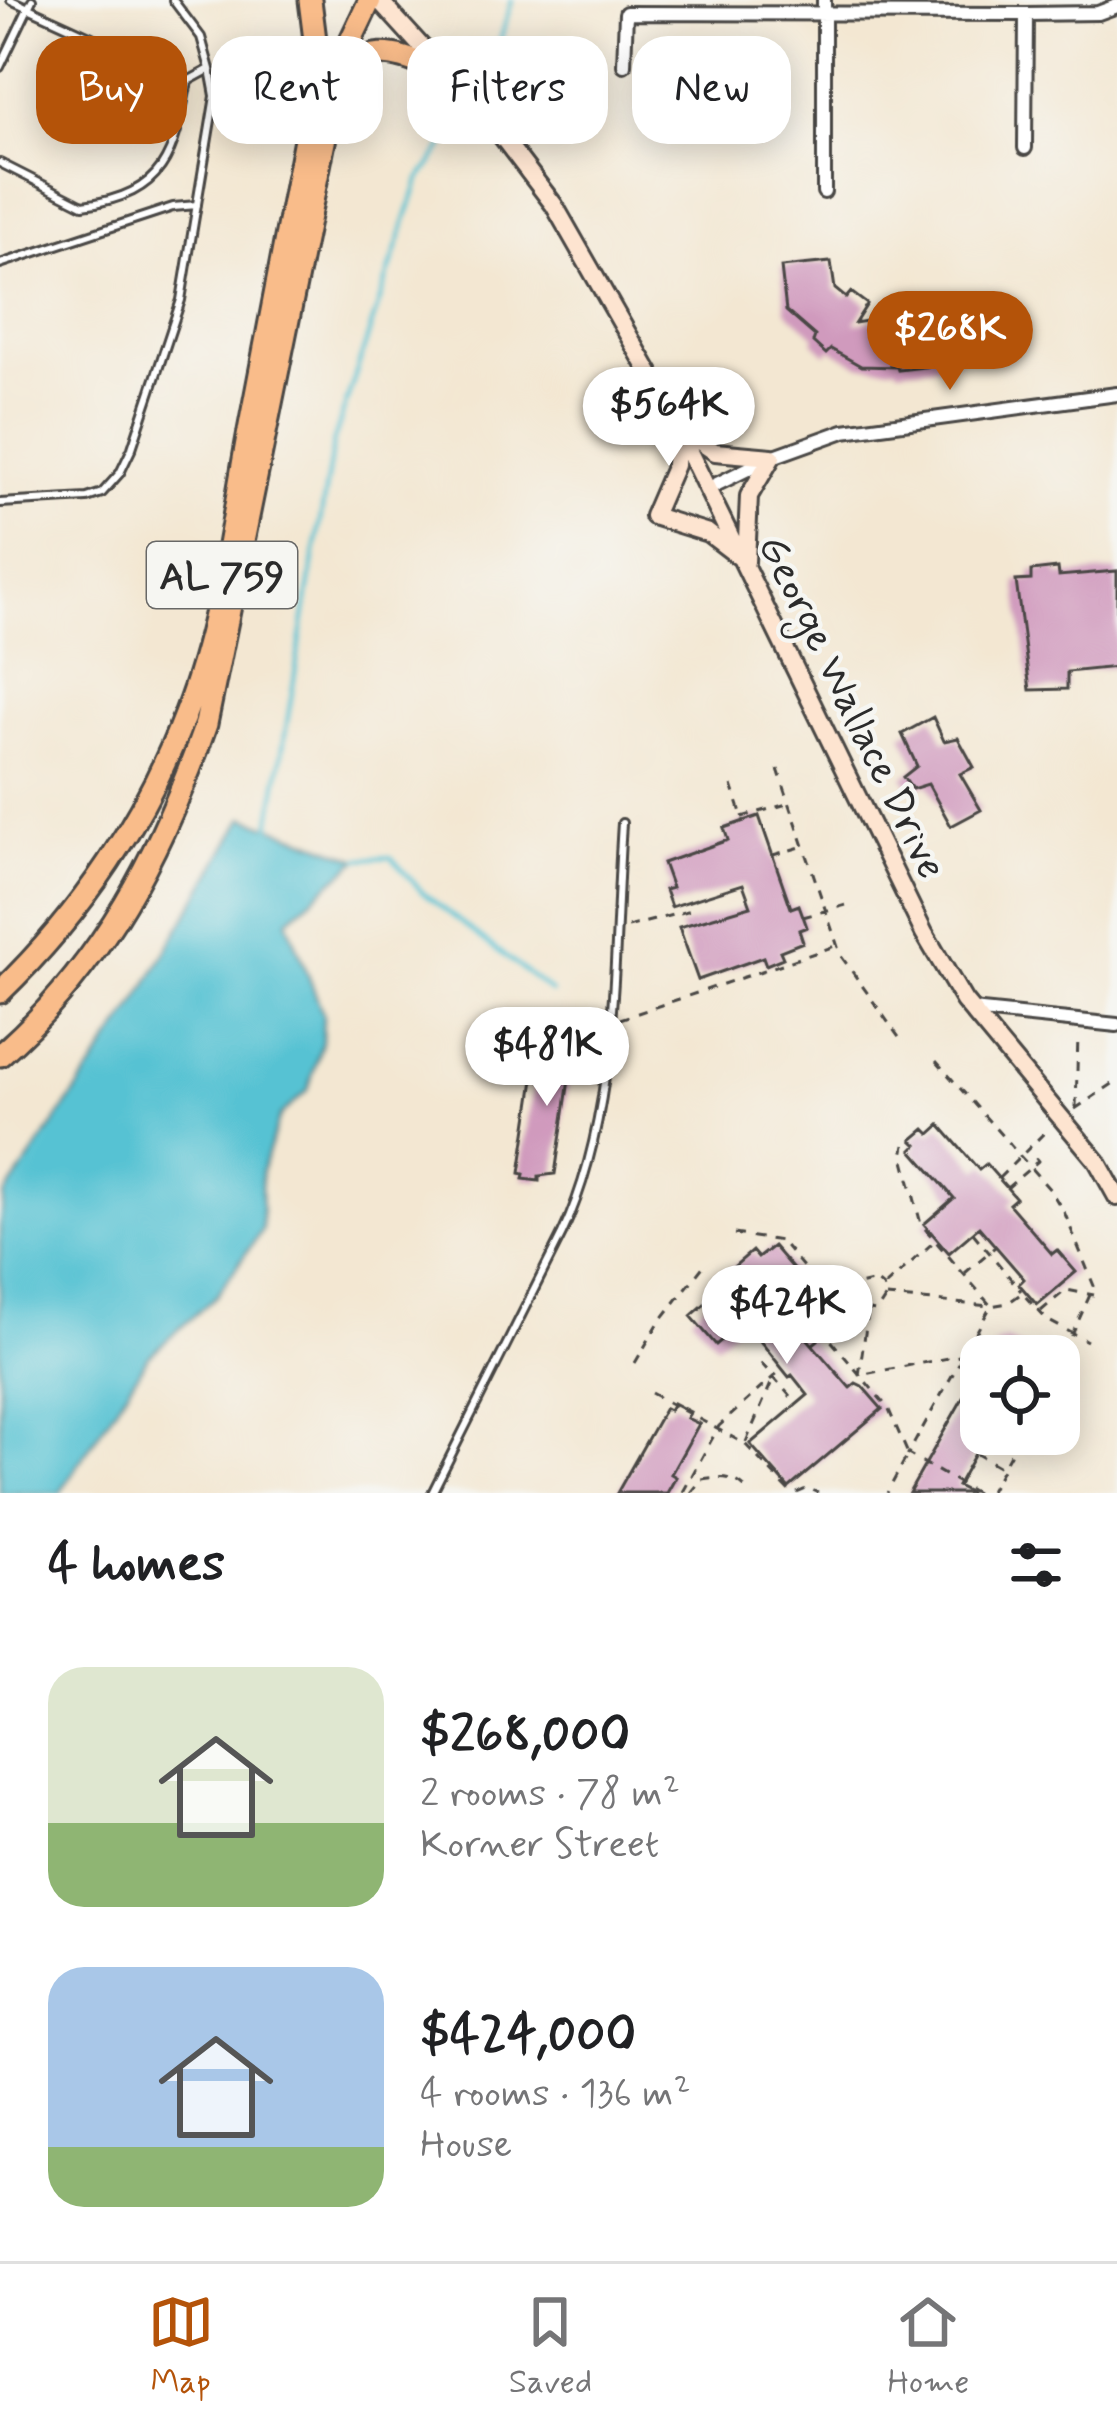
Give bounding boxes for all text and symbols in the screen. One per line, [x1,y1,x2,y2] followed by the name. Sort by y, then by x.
[36,36,187,144] chip: Buy
[211,36,383,144] chip: Rent
[407,36,608,144] chip: Filters
[632,36,791,144] chip: New
[866,291,1034,393] pin: $268K
[894,304,1006,355] text: $268K
[585,367,753,469] pin: $564K
[610,380,728,431] text: $564K
[741,526,958,890] street label: George Wallace Drive
[147,542,297,608] road number: AL 759
[463,1007,631,1109] pin: $481K
[492,1020,602,1071] text: $481K
[703,1265,871,1367] pin: $424K
[729,1278,845,1329] text: $424K
[960,1335,1080,1455] map controls
[960,1335,1080,1455] button: locate
[48,1532,225,1598] text: 4 homes
[1003,1532,1069,1598] icon: filters
[420,1703,630,1769] text: $268,000
[144,1715,288,1859] icon: home
[420,1769,680,1820] text: 2 rooms · 78 m²
[420,1820,659,1871] text: Korner Street
[420,2003,636,2069] text: $424,000
[144,2015,288,2159] icon: home
[420,2069,691,2120] text: 4 rooms · 136 m²
[420,2120,512,2171] text: House
[148,2289,214,2405] tab: Map
[509,2289,592,2405] tab: Saved
[887,2289,969,2405] tab: Home

